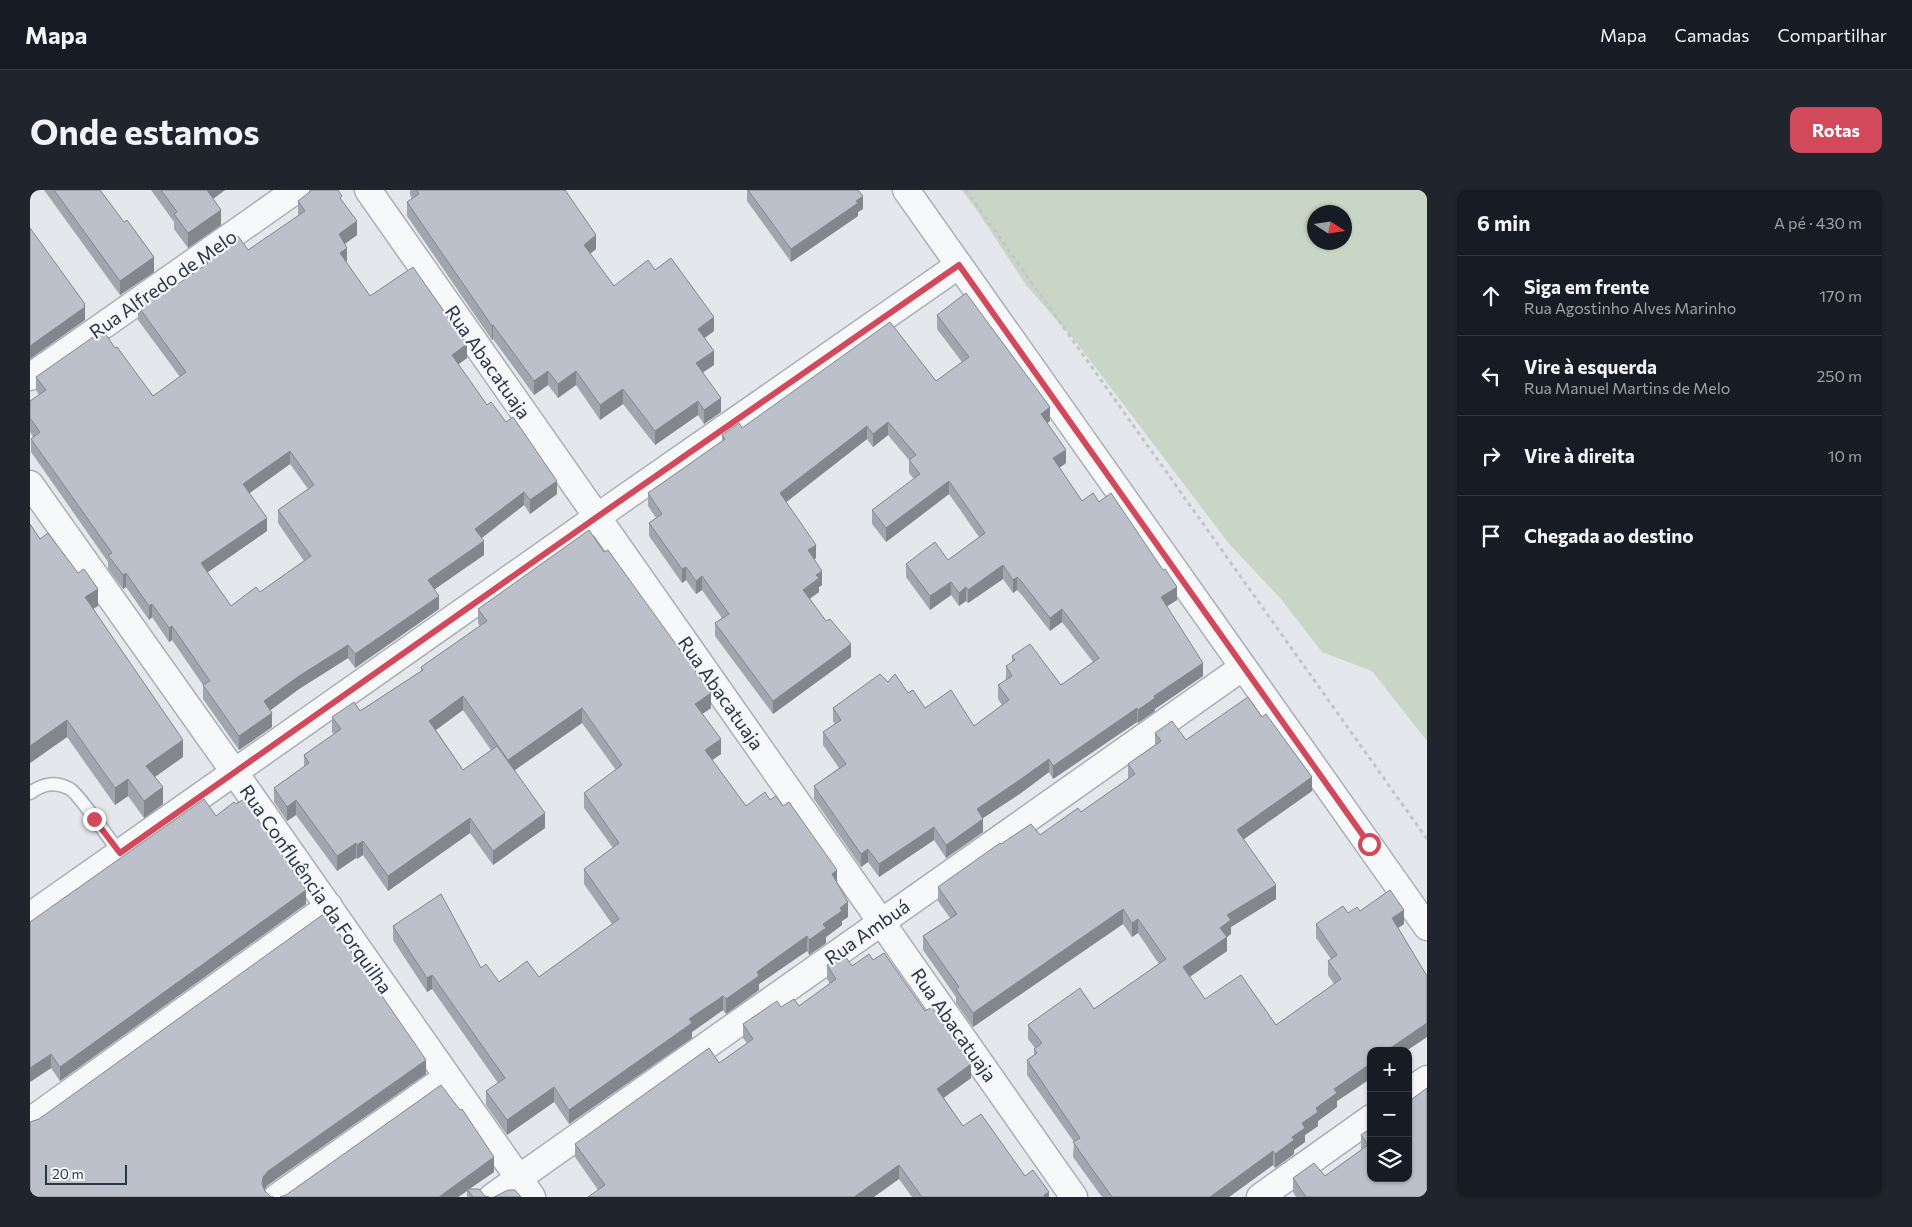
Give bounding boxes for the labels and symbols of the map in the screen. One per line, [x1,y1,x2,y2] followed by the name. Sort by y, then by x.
[1307,205,1352,250] north arrow
[85,224,241,343] street label: Rua Alfredo de Melo
[441,300,536,423] street label: Rua Abacatuaja
[674,631,769,754] street label: Rua Abacatuaja
[235,780,397,998] street label: Rua Confluência da Forquilha
[83,808,106,831] route end
[1358,833,1381,856] route start
[820,894,914,969] street label: Rua Ambuá
[907,963,1002,1086] street label: Rua Abacatuaja
[45,1162,128,1185] scale bar

